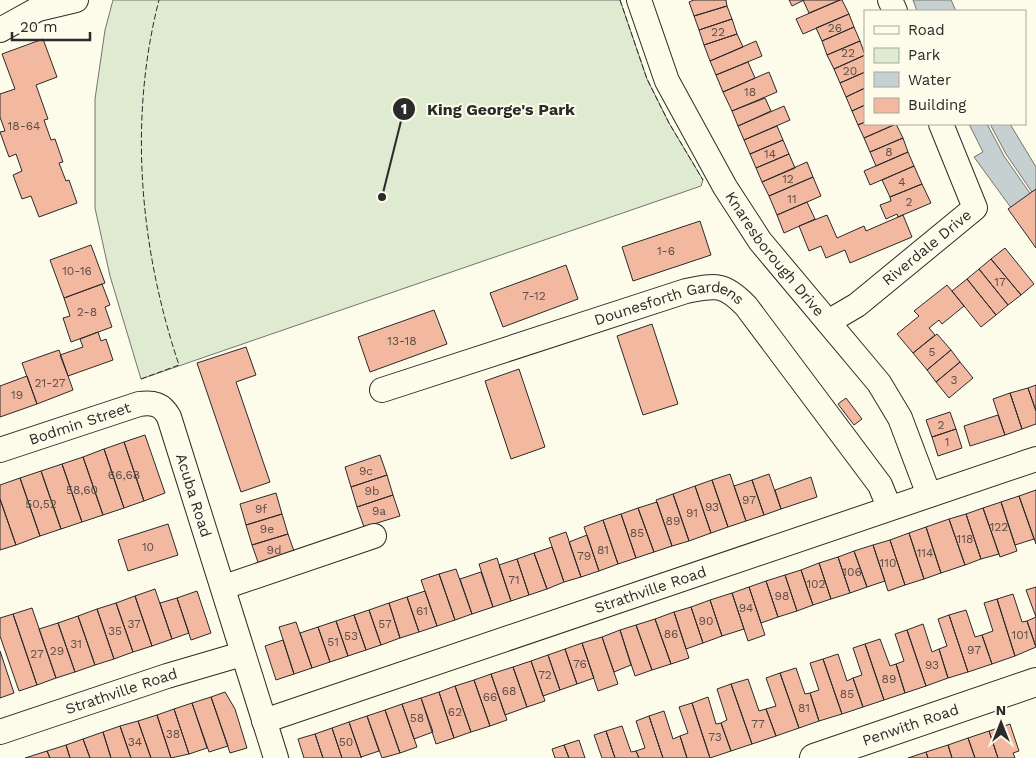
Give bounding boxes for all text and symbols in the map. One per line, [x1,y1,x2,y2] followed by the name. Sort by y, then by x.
[12,10,90,42] scale bar
[864,10,1026,125] legend
[20,18,58,36] text: 20 m
[828,21,842,35] house number: 26
[908,21,945,39] text: Road
[711,25,725,39] house number: 22
[841,46,855,60] house number: 22
[908,46,941,64] text: Park
[843,64,857,78] house number: 20
[908,71,951,89] text: Water
[744,85,756,99] house number: 18
[392,94,585,125] callout: King George's Park
[908,96,966,114] text: Building
[401,100,407,118] text: 1
[427,100,575,119] text: King George's Park
[8,119,40,133] house number: 18-64
[885,145,893,159] house number: 8
[764,147,776,161] house number: 14
[782,172,794,186] house number: 12
[898,175,906,189] house number: 4
[721,188,828,320] street label: Knaresborough Drive
[787,192,797,206] house number: 11
[906,195,913,209] house number: 2
[879,206,975,289] street label: Riverdale Drive
[657,244,675,258] house number: 1-6
[62,264,92,278] house number: 10-16
[994,275,1006,289] house number: 17
[592,278,748,329] street label: Dounesforth Gardens
[522,289,546,303] house number: 7-12
[77,305,97,319] house number: 2-8
[387,334,417,348] house number: 13-18
[929,345,936,359] house number: 5
[951,373,958,387] house number: 3
[35,376,66,390] house number: 21-27
[11,388,23,402] house number: 19
[27,398,134,449] street label: Bodmin Street
[938,418,945,432] house number: 2
[945,435,949,449] house number: 1
[172,451,215,539] street label: Acuba Road
[359,464,373,478] house number: 9c
[108,468,140,482] house number: 66,68
[66,483,98,497] house number: 58,60
[365,484,379,498] house number: 9b
[742,493,756,507] house number: 97
[25,497,57,511] house number: 50,52
[705,500,719,514] house number: 93
[255,502,267,516] house number: 9f
[372,504,386,518] house number: 9a
[686,506,698,520] house number: 91
[666,514,680,528] house number: 89
[990,520,1008,534] house number: 122
[260,522,274,536] house number: 9e
[630,526,644,540] house number: 85
[957,532,973,546] house number: 118
[142,540,154,554] house number: 10
[267,543,281,557] house number: 9d
[597,543,609,557] house number: 81
[917,546,933,560] house number: 114
[577,549,591,563] house number: 79
[880,556,896,570] house number: 110
[592,563,709,617] street label: Strathville Road
[842,565,862,579] house number: 106
[508,573,520,587] house number: 71
[806,577,826,591] house number: 102
[775,589,789,603] house number: 98
[739,601,753,615] house number: 94
[416,604,428,618] house number: 61
[699,614,713,628] house number: 90
[127,617,141,631] house number: 37
[378,617,392,631] house number: 57
[108,624,122,638] house number: 35
[664,627,678,641] house number: 86
[1012,628,1028,642] house number: 101
[344,629,358,643] house number: 53
[327,635,339,649] house number: 51
[70,637,82,651] house number: 31
[967,643,981,657] house number: 97
[50,644,64,658] house number: 29
[30,647,44,661] house number: 27
[573,657,587,671] house number: 76
[925,658,939,672] house number: 93
[63,664,179,718] street label: Strathville Road
[538,668,552,682] house number: 72
[882,672,896,686] house number: 89
[502,684,516,698] house number: 68
[840,687,854,701] house number: 85
[483,690,497,704] house number: 66
[976,698,1026,748] north arrow
[860,700,961,750] street label: Penwith Road
[798,701,810,715] house number: 81
[996,702,1006,718] text: N
[448,705,462,719] house number: 62
[410,711,424,725] house number: 58
[751,717,765,731] house number: 77
[166,727,180,741] house number: 38
[708,730,722,744] house number: 73
[128,735,142,749] house number: 34
[339,735,353,749] house number: 50

